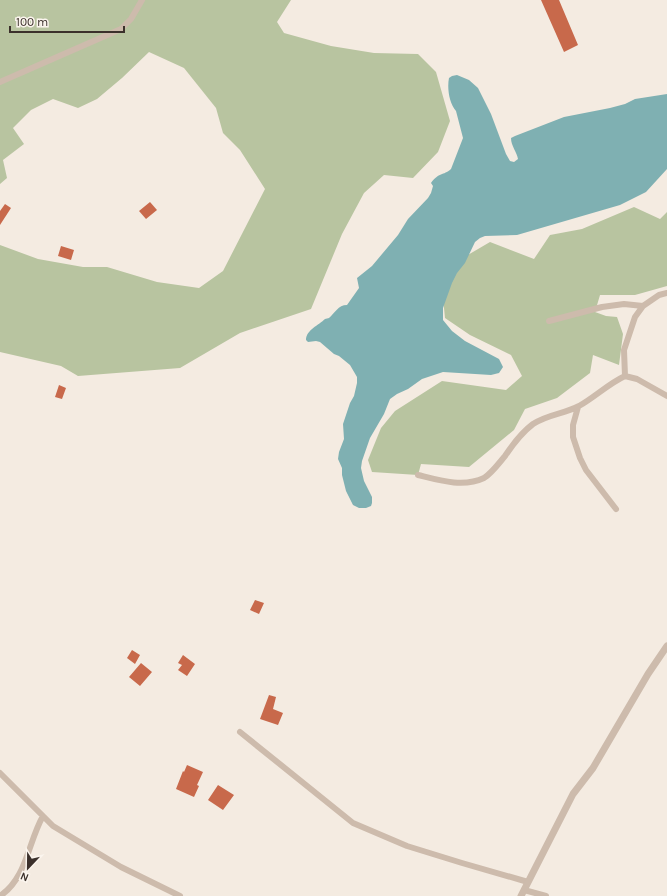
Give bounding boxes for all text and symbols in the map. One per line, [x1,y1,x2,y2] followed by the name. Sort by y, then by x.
[10,8,124,34] scale bar
[16,15,48,29] text: 100 m
[8,848,48,888] north arrow
[18,869,31,884] text: N

